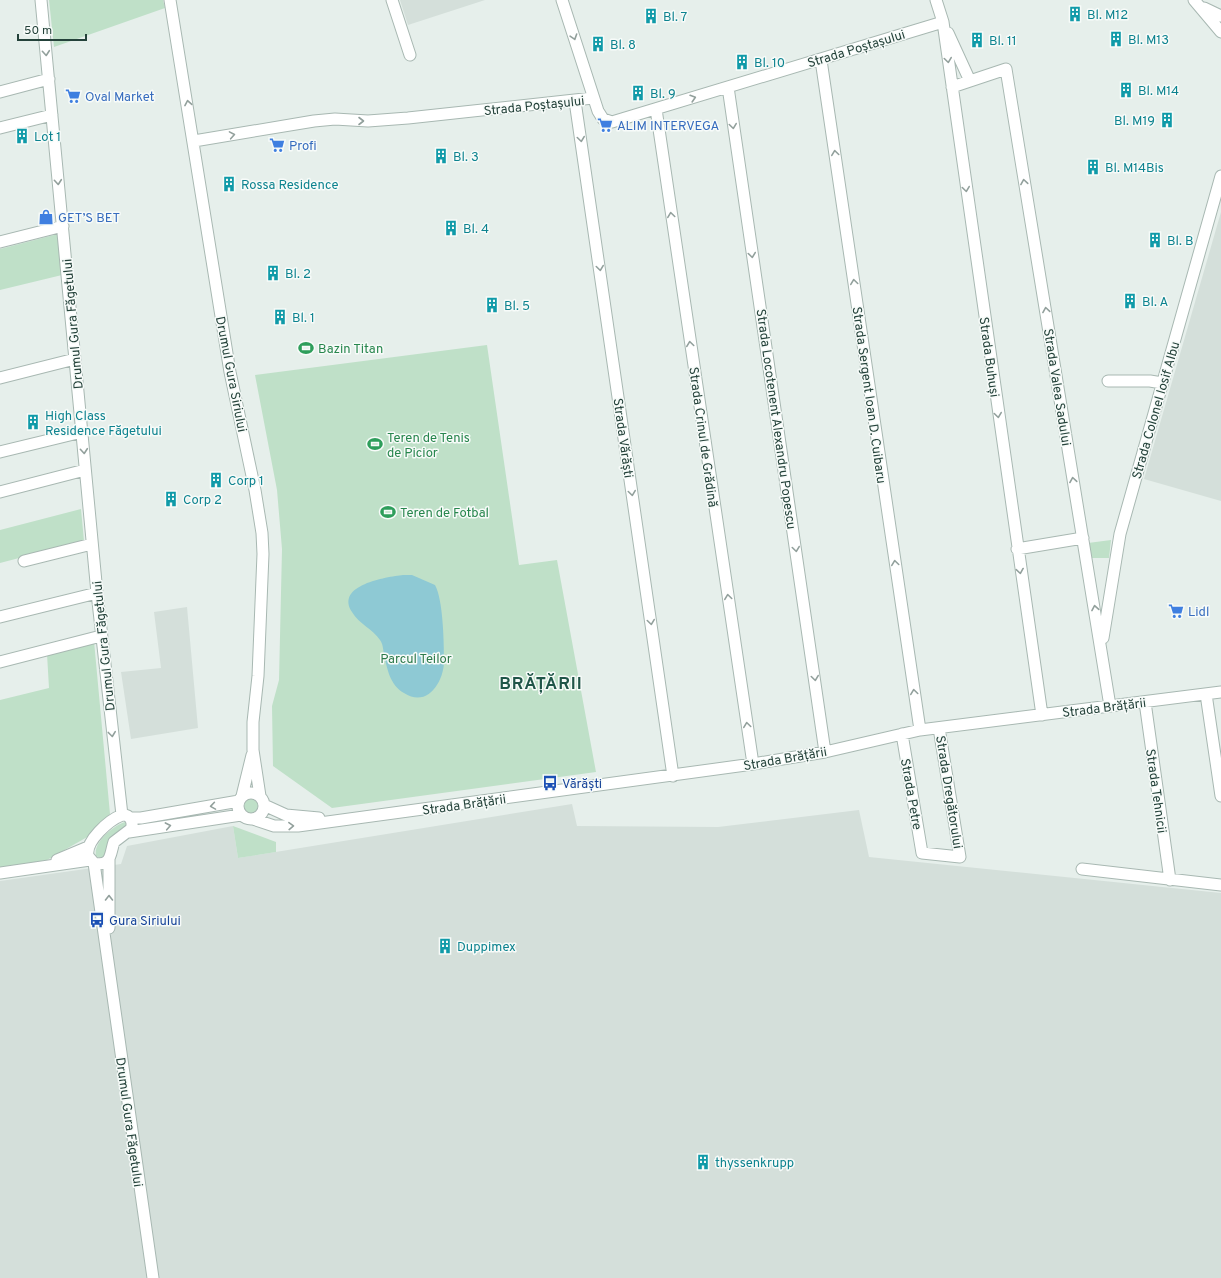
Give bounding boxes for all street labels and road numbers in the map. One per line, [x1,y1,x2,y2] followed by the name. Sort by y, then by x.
[806,27,907,72] street label: Strada Poștașului
[483,94,585,120] street label: Strada Poștașului
[60,258,88,390] street label: Drumul Gura Făgetului
[848,306,888,485] street label: Strada Sergent Ioan D. Cuibaru
[752,308,798,531] street label: Strada Locotenent Alexandru Popescu
[211,315,249,434] street label: Drumul Gura Siriului
[974,316,1002,398] street label: Strada Buhuși
[1039,327,1073,447] street label: Strada Valea Sadului
[1130,340,1184,481] street label: Strada Colonel Iosif Albu
[684,366,720,508] street label: Strada Crinul de Grădină
[608,397,636,479] street label: Strada Vărăști
[90,580,120,712] street label: Drumul Gura Făgetului
[1061,696,1147,722] street label: Strada Brățării
[931,735,965,850] street label: Strada Dregătorului
[742,745,828,775] street label: Strada Brățării
[1141,748,1169,835] street label: Strada Tehnicii
[896,757,924,831] street label: Strada Petre
[421,792,507,820] street label: Strada Brățării
[111,1056,145,1188] street label: Drumul Gura Făgetului

